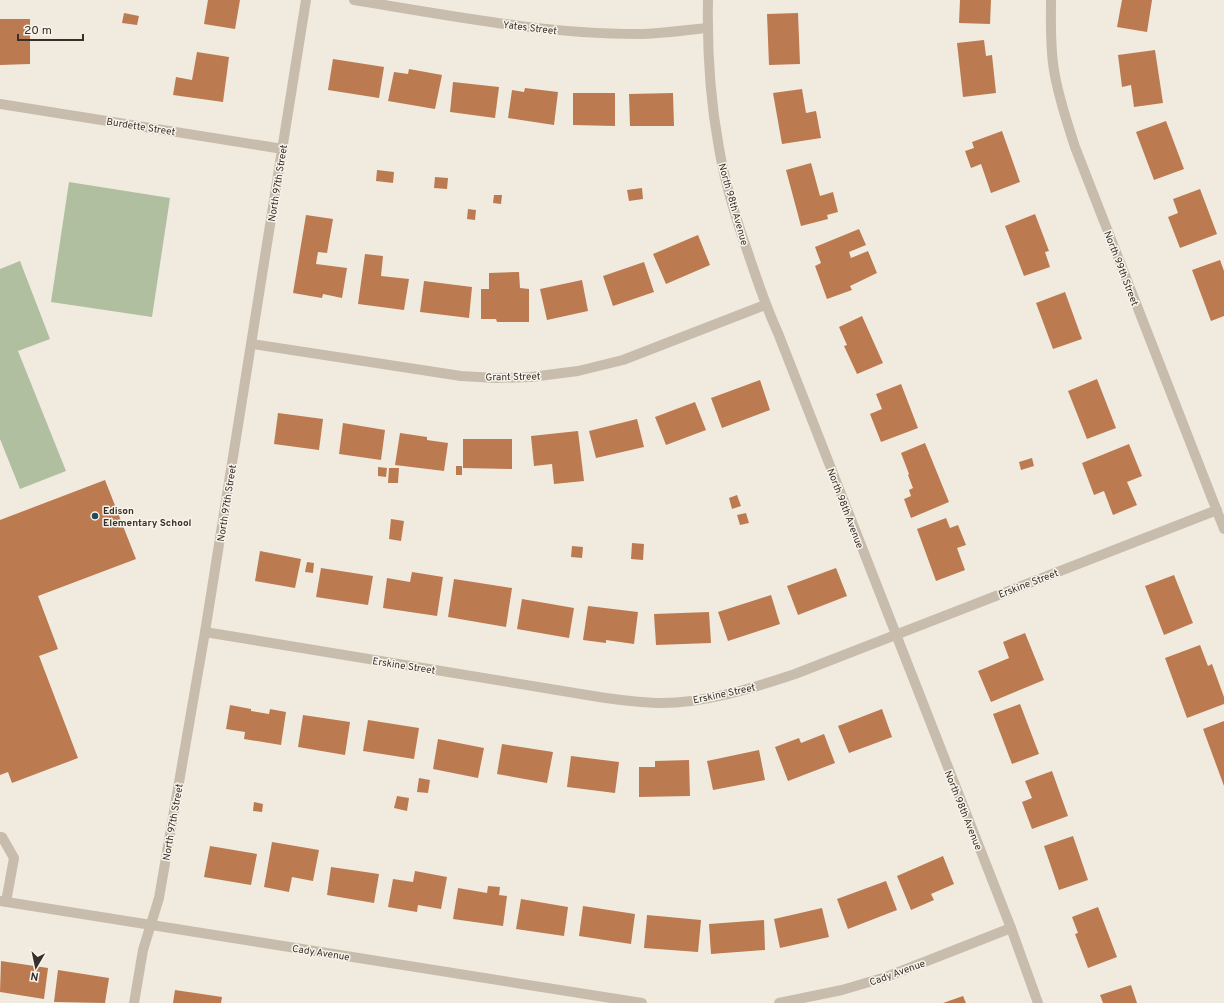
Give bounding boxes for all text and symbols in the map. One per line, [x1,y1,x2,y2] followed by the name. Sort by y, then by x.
[18,16,83,42] scale bar
[502,19,558,38] street label: Yates Street
[24,23,52,39] text: 20 m
[105,116,176,139] street label: Burdette Street
[266,144,291,223] street label: North 97th Street
[715,162,750,247] street label: North 98th Avenue
[1100,229,1141,308] street label: North 99th Street
[485,371,541,384] street label: Grant Street
[215,464,240,543] street label: North 97th Street
[823,467,866,550] street label: North 98th Avenue
[103,505,192,530] place label: Edison Elementary School
[90,511,100,521] marker: Edison Elementary School
[997,567,1061,602] street label: Erskine Street
[371,655,436,678] street label: Erskine Street
[692,681,757,707] street label: Erskine Street
[941,769,985,852] street label: North 98th Avenue
[160,783,187,862] street label: North 97th Street
[291,943,351,964] street label: Cady Avenue
[16,947,56,987] north arrow
[868,957,927,989] street label: Cady Avenue
[30,968,40,983] text: N

